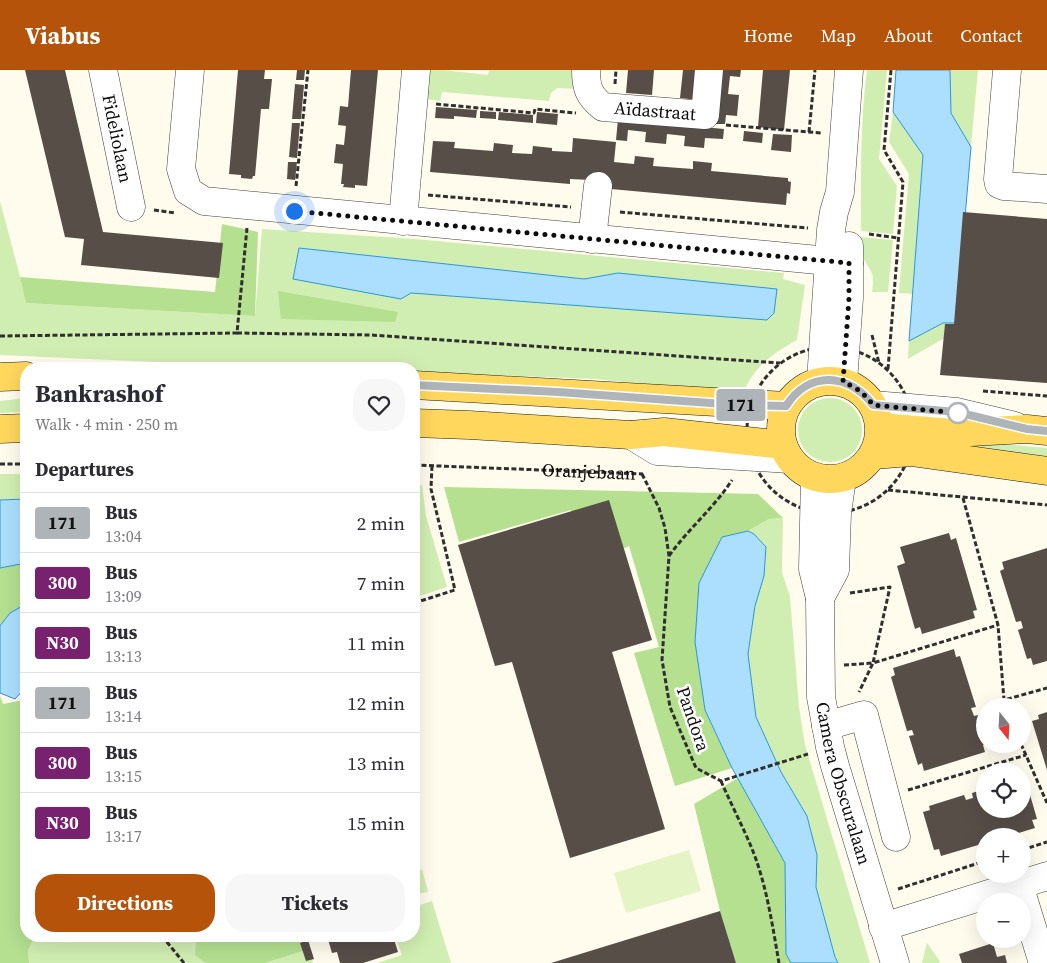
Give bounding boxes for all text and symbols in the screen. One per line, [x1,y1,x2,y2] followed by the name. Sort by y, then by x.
[25,19,100,52] text: Viabus
[744,23,793,48] text: Home
[821,23,856,48] text: Map
[884,23,932,48] text: About
[960,23,1022,48] text: Contact
[96,92,139,185] street label: Fideliolaan
[613,95,697,126] street label: Aïdastraat
[282,199,307,224] your location
[35,377,163,410] text: Bankrashof
[353,379,405,431] button: heart
[712,389,770,421] line badge: 171
[726,392,756,417] text: 171
[947,402,969,424] unlabelled marker
[35,413,178,435] text: Walk · 4 min · 250 m
[35,456,134,482] text: Departures
[542,457,636,486] street label: Oranjebaan
[105,499,137,525] text: Bus
[48,510,77,535] text: 171
[357,510,405,536] text: 2 min
[105,525,142,547] text: 13:04
[105,559,137,585] text: Bus
[48,570,77,595] text: 300
[357,570,405,596] text: 7 min
[105,585,142,607] text: 13:09
[105,619,137,645] text: Bus
[46,630,79,655] text: N30
[347,630,405,656] text: 11 min
[105,645,142,667] text: 13:13
[105,679,137,705] text: Bus
[671,683,717,755] street label: Pandora
[48,690,77,715] text: 171
[347,690,405,716] text: 12 min
[976,698,1031,752] north arrow
[976,698,1031,948] map controls
[810,700,877,868] street label: Camera Obscuralaan
[105,705,142,727] text: 13:14
[105,739,137,765] text: Bus
[48,750,77,775] text: 300
[347,750,405,776] text: 13 min
[976,763,1031,818] button: locate
[105,765,142,787] text: 13:15
[105,799,137,825] text: Bus
[46,810,79,835] text: N30
[347,810,405,836] text: 15 min
[105,825,142,847] text: 13:17
[976,828,1031,883] button: +
[35,874,215,932] button: Directions
[225,874,405,932] button: Tickets
[976,893,1031,948] button: −

